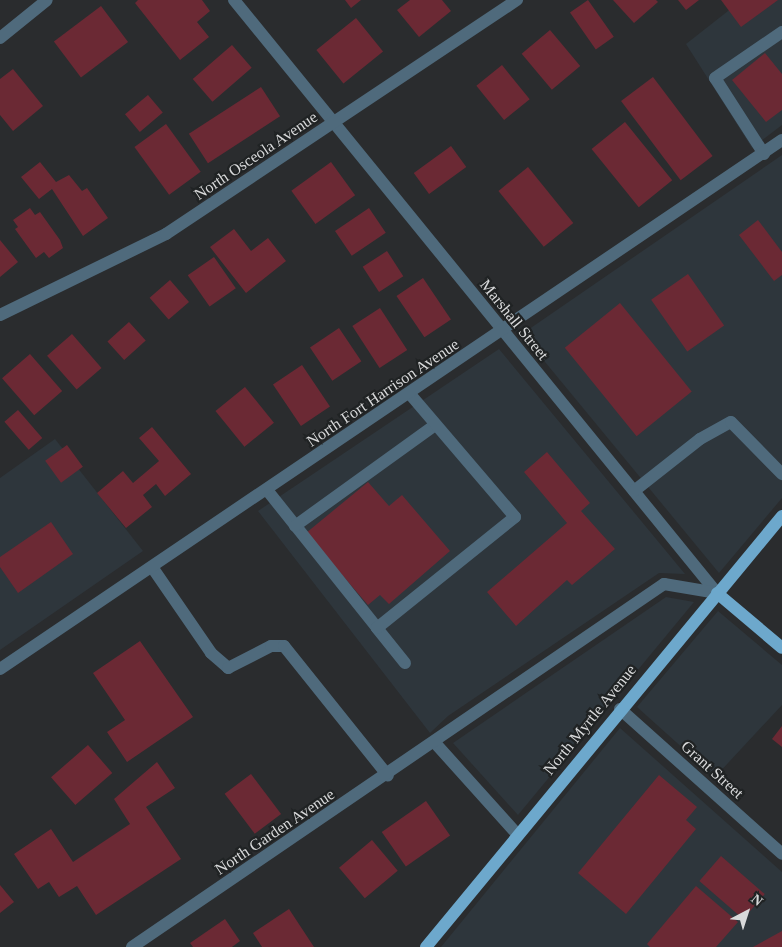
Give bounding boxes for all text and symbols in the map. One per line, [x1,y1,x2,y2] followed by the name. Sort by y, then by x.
[190,107,322,205] street label: North Osceola Avenue
[476,276,552,364] street label: Marshall Street
[303,335,463,451] street label: North Fort Harrison Avenue
[539,661,641,779] street label: North Myrtle Avenue
[677,737,747,803] street label: Grant Street
[211,785,339,879] street label: North Garden Avenue
[722,887,772,937] north arrow
[748,891,766,909] text: N

